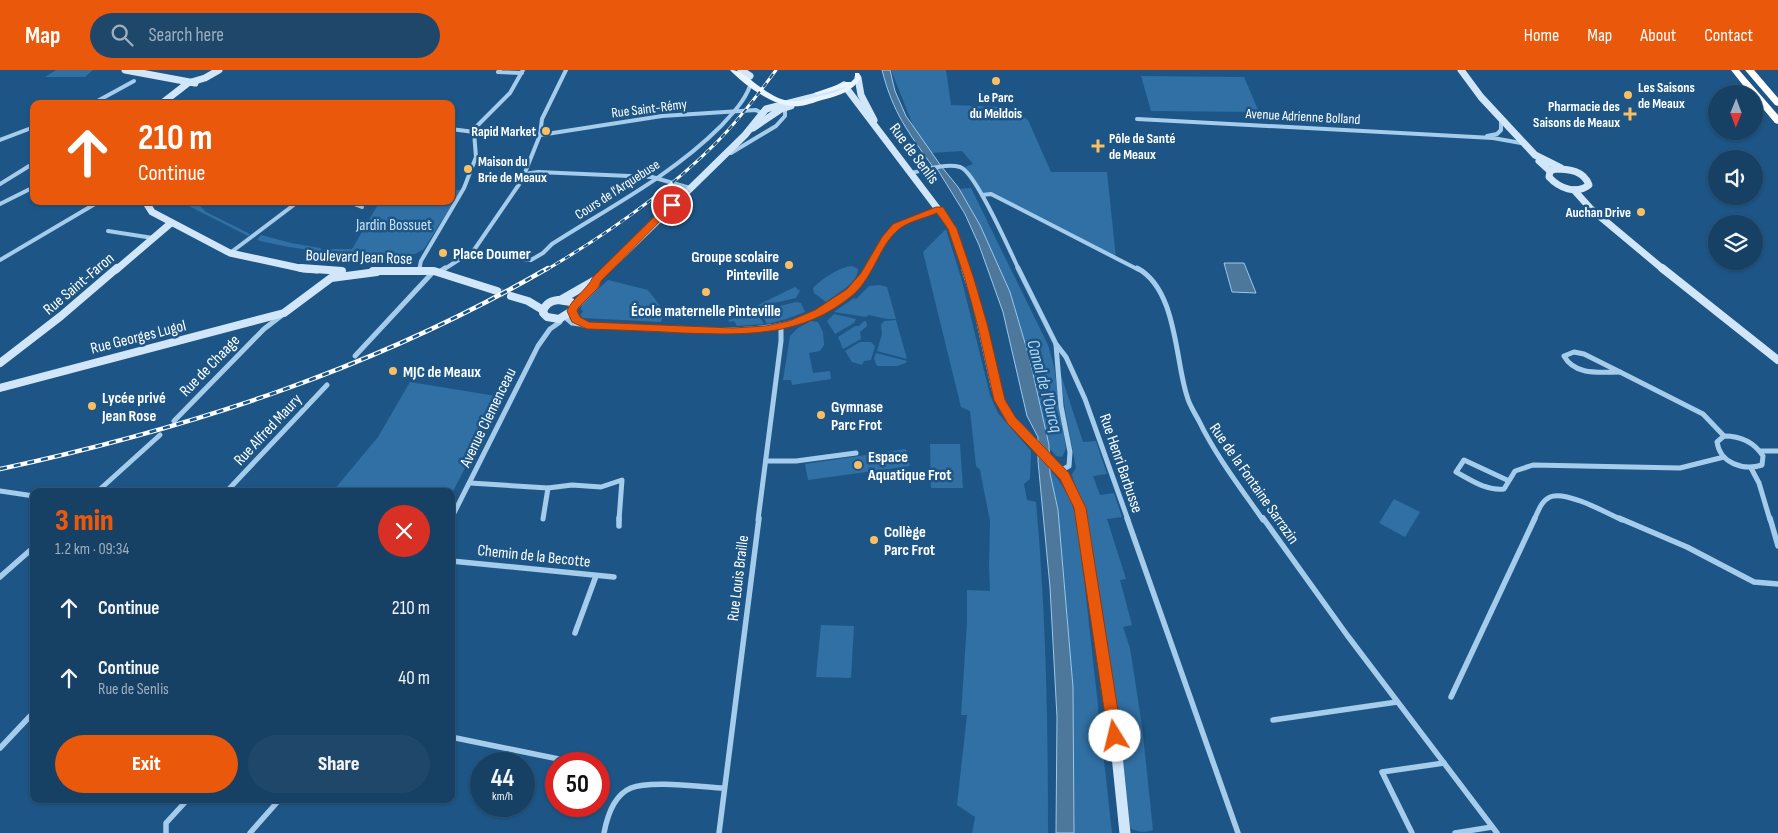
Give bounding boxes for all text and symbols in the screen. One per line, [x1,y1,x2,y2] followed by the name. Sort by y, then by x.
[90,13,440,58] search box
[25,21,60,50] text: Map
[108,21,136,49] icon: search
[148,24,224,47] text: Search here
[1524,25,1559,46] text: Home
[1587,25,1612,46] text: Map
[1640,25,1676,46] text: About
[1704,25,1753,46] text: Contact
[990,75,1002,87] marker: Le Parc du Meldois
[1638,79,1695,112] place label: Les Saisons de Meaux
[1708,85,1762,140] north arrow
[1708,85,1763,270] map controls
[970,89,1022,122] place label: Le Parc du Meldois
[1622,89,1634,101] marker: Les Saisons de Meaux
[610,95,688,122] street label: Rue Saint-Rémy
[1533,98,1620,131] place label: Pharmacie des Saisons de Meaux
[1244,105,1361,128] street label: Avenue Adrienne Bolland
[1624,108,1636,120] marker: Pharmacie des Saisons de Meaux
[138,117,212,160] text: 210 m
[55,120,120,185] icon: ahead
[885,120,943,188] street label: Rue de Senlis
[471,123,536,140] place label: Rapid Market
[540,125,552,137] marker: Rapid Market
[1109,130,1176,163] place label: Pôle de Santé de Meaux
[1091,139,1105,153] marker: Pôle de Santé de Meaux
[1708,150,1763,205] button: sound
[478,153,547,186] place label: Maison du Brie de Meaux
[572,156,663,223] street label: Cours de l'Arquebuse
[138,160,205,187] text: Continue
[462,163,474,175] marker: Maison du Brie de Meaux
[651,184,693,226] pin
[658,191,686,219] icon: arrive
[1565,204,1631,221] place label: Auchan Drive
[1635,206,1647,218] marker: Auchan Drive
[1708,215,1763,270] button: layers
[355,216,432,235] park label: Jardin Bossuet
[453,245,531,264] place label: Place Doumer
[305,246,413,269] street label: Boulevard Jean Rose
[437,247,449,259] marker: Place Doumer
[691,248,779,285] place label: Groupe scolaire Pinteville
[40,249,118,319] street label: Rue Saint-Faron
[783,259,795,271] marker: Groupe scolaire Pinteville
[700,286,712,298] marker: École maternelle Pinteville
[631,302,781,321] place label: École maternelle Pinteville
[89,316,188,359] street label: Rue Georges Lugol
[176,331,244,401] street label: Rue de Chaage
[1022,337,1067,435] water label: Canal de l'Ourcq
[403,363,481,382] place label: MJC de Meaux
[387,365,399,377] marker: MJC de Meaux
[456,365,521,471] street label: Avenue Clemenceau
[101,389,166,426] place label: Lycée privé Jean Rose
[230,390,306,470] street label: Rue Alfred Maury
[831,398,883,435] place label: Gymnase Parc Frot
[86,400,98,412] marker: Lycée privé Jean Rose
[815,409,827,421] marker: Gymnase Parc Frot
[1095,411,1146,516] street label: Rue Henri Barbusse
[1205,420,1303,548] street label: Rue de la Fontaine Sarrazin
[867,448,952,485] place label: Espace Aquatique Frot
[852,459,864,471] marker: Espace Aquatique Frot
[55,503,114,539] text: 3 min
[378,505,430,557] button: close
[884,523,935,560] place label: Collège Parc Frot
[724,534,753,622] street label: Rue Louis Braille
[868,534,880,546] marker: Collège Parc Frot
[55,540,129,559] text: 1.2 km · 09:34
[476,541,591,572] street label: Chemin de la Becotte
[55,594,83,622] icon: ahead
[98,597,159,620] text: Continue
[392,597,430,620] text: 210 m
[98,657,159,680] text: Continue
[55,664,83,692] icon: ahead
[398,667,430,690] text: 40 m
[98,680,169,699] text: Rue de Senlis
[1088,709,1140,761] position arrow
[55,735,238,793] button: Exit
[248,735,430,793] button: Share
[545,752,610,817] speed limit sign: 50
[491,763,514,794] text: 44
[492,789,513,804] text: km/h

